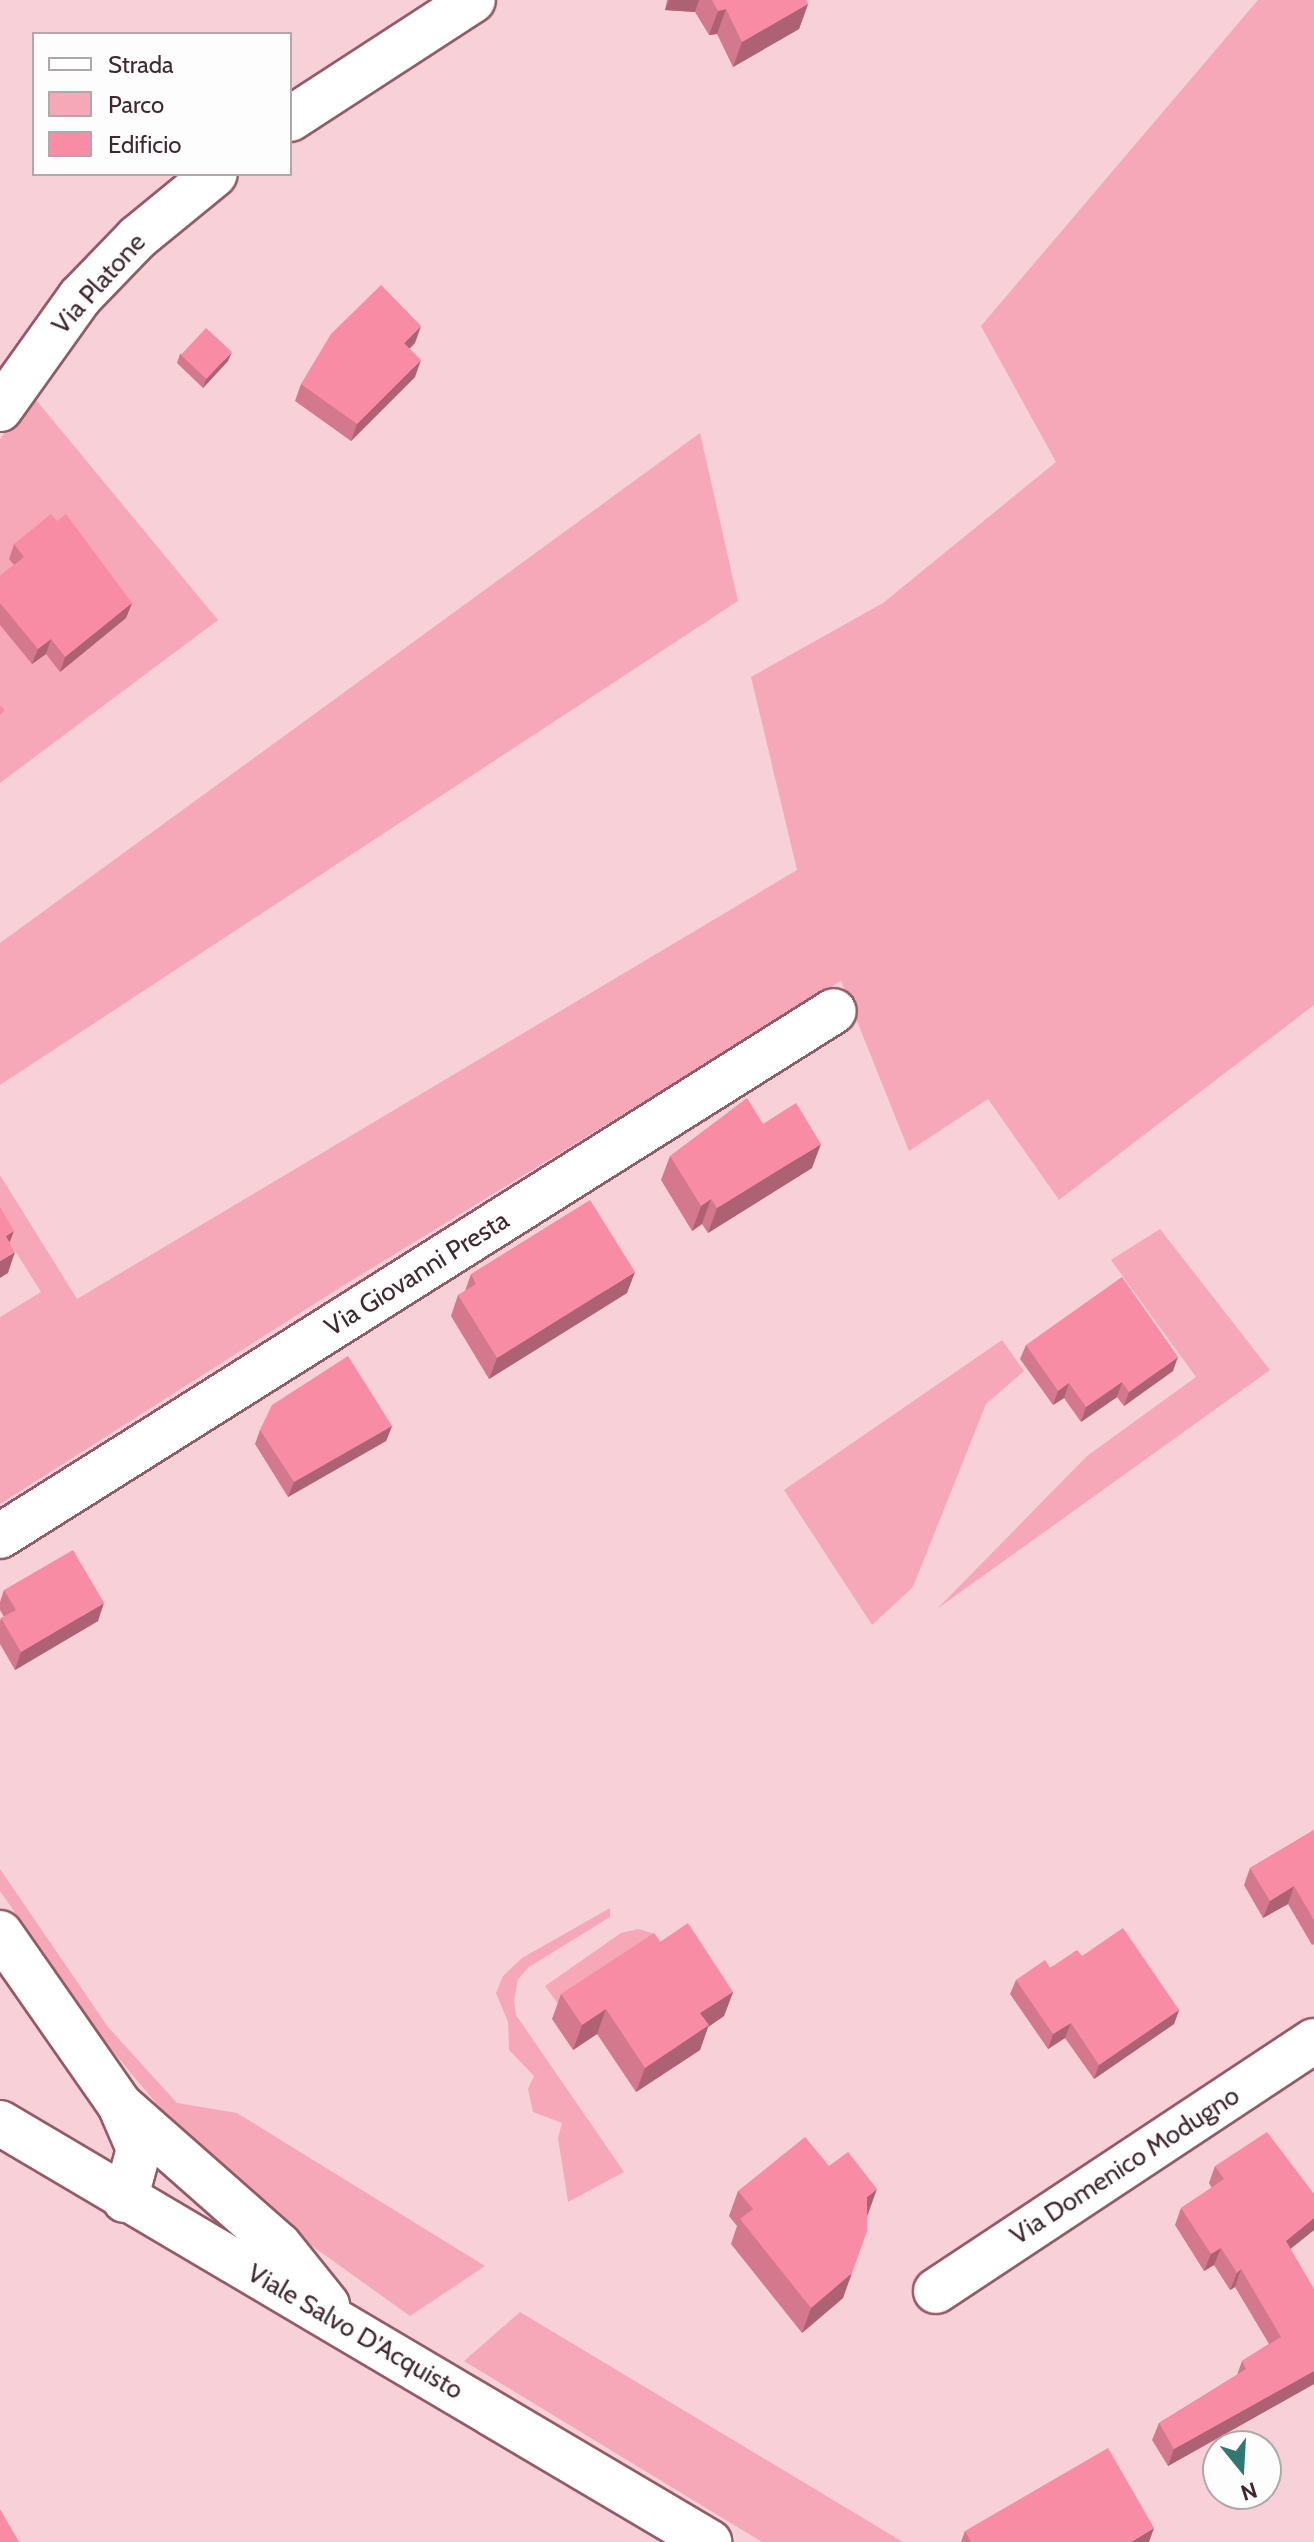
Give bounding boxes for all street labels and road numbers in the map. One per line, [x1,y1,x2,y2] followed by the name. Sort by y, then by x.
[46,227,152,341] street label: Via Platone
[319,1205,515,1343] street label: Via Giovanni Presta
[1005,2080,1245,2252] street label: Via Domenico Modugno
[242,2258,468,2406] street label: Viale Salvo D'Acquisto

